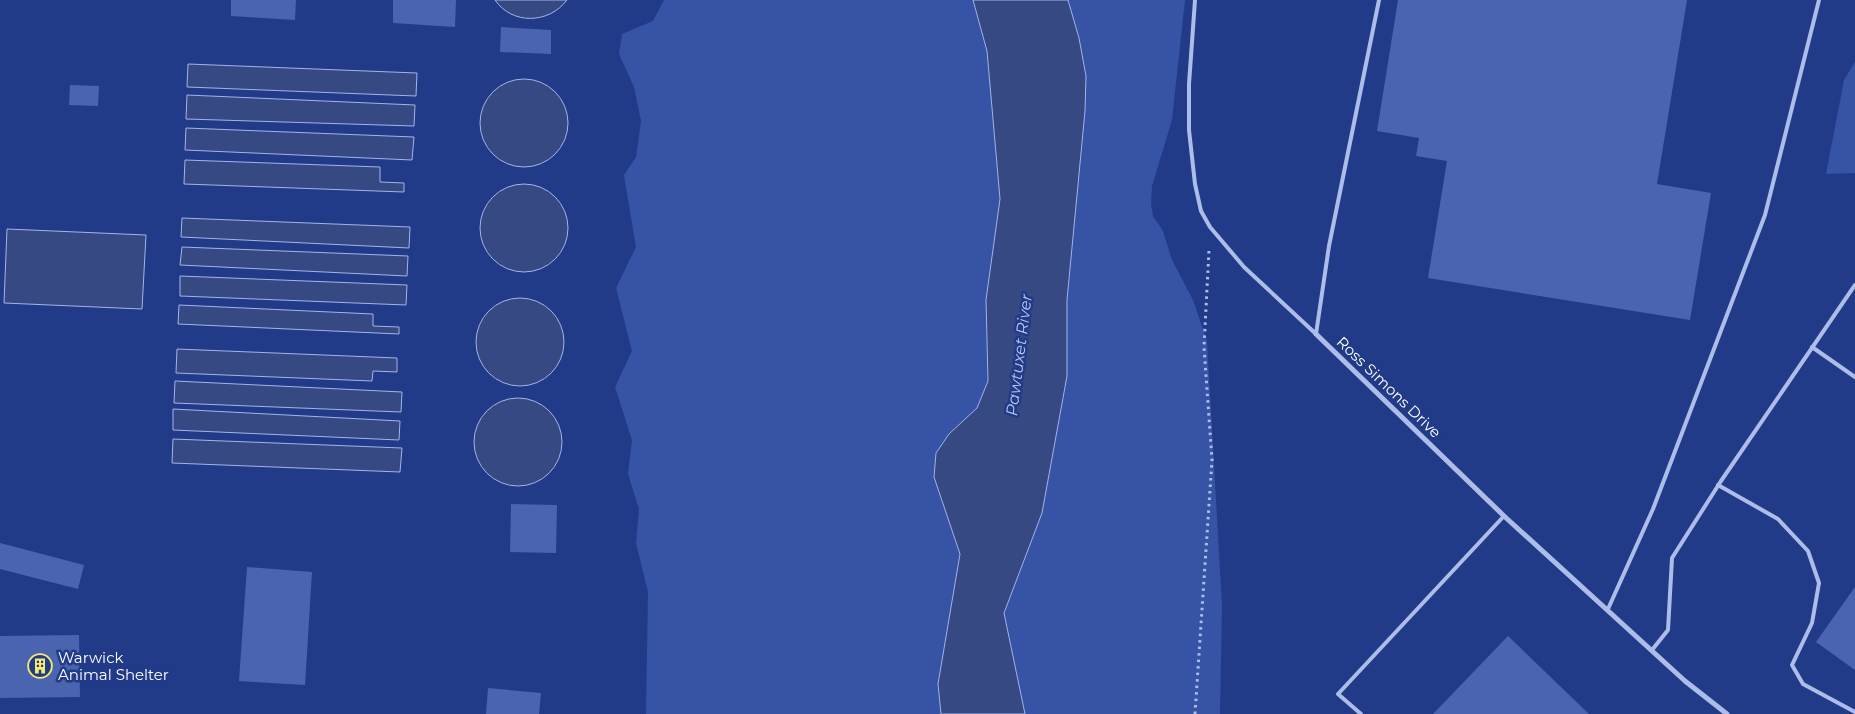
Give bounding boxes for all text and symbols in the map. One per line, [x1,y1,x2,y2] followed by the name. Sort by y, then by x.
[1002,292,1036,417] water label: Pawtuxet River
[1333,332,1445,442] street label: Ross Simons Drive
[58,648,169,684] place label: Warwick Animal Shelter
[27,653,53,679] building icon: Warwick Animal Shelter

